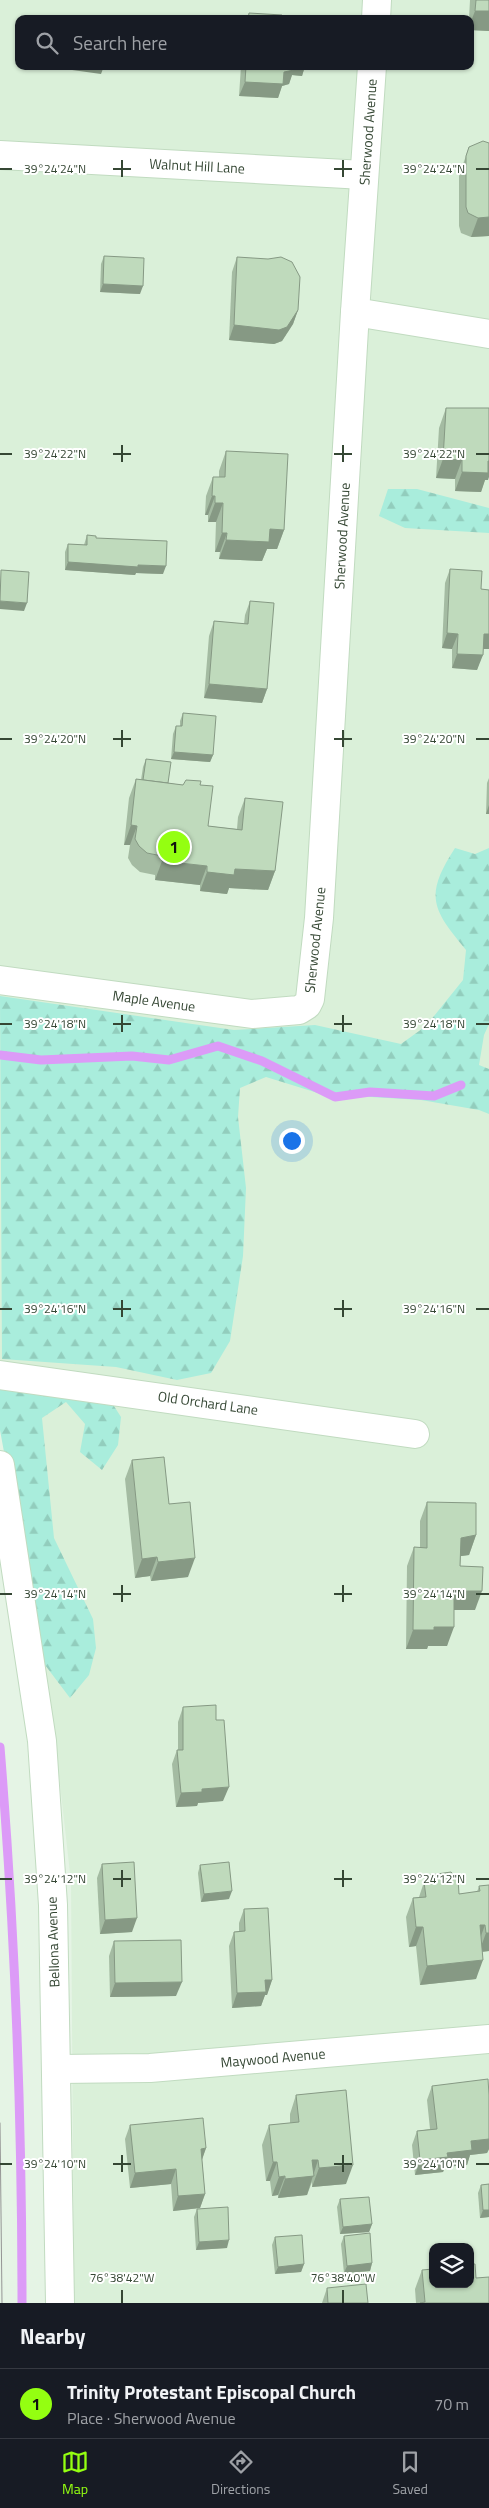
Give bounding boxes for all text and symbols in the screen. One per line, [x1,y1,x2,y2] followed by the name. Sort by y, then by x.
[15,15,474,70] search box
[73,28,167,57] text: Search here
[33,29,61,57] icon: search
[353,78,382,186] street label: Sherwood Avenue
[149,153,245,178] street label: Walnut Hill Lane
[24,159,86,178] text: 39°24'24"N
[403,159,465,178] text: 39°24'24"N
[24,444,86,463] text: 39°24'22"N
[403,444,465,463] text: 39°24'22"N
[328,482,355,590] street label: Sherwood Avenue
[24,729,86,748] text: 39°24'20"N
[403,729,465,748] text: 39°24'20"N
[158,828,190,866] pin: 1
[298,886,331,994] street label: Sherwood Avenue
[111,984,197,1017] street label: Maple Avenue
[24,1014,86,1033] text: 39°24'18"N
[403,1014,465,1033] text: 39°24'18"N
[279,1128,305,1154] your location
[24,1299,86,1318] text: 39°24'16"N
[403,1299,465,1318] text: 39°24'16"N
[157,1385,260,1420] street label: Old Orchard Lane
[24,1584,86,1603] text: 39°24'14"N
[403,1584,465,1603] text: 39°24'14"N
[24,1869,86,1888] text: 39°24'12"N
[403,1869,465,1888] text: 39°24'12"N
[40,1896,65,1988] street label: Bellona Avenue
[220,2042,326,2073] street label: Maywood Avenue
[24,2154,86,2173] text: 39°24'10"N
[403,2154,465,2173] text: 39°24'10"N
[429,2243,474,2288] map controls
[429,2243,474,2288] button: layers
[90,2268,155,2287] text: 76°38'42"W
[311,2268,376,2287] text: 76°38'40"W
[20,2320,85,2352] text: Nearby
[67,2377,356,2406] text: Trinity Protestant Episcopal Church
[32,2392,40,2416] text: 1
[434,2392,469,2416] text: 70 m
[67,2406,236,2430] text: Place · Sherwood Avenue
[61,2448,89,2499] tab: Map
[211,2448,270,2499] tab: Directions
[392,2448,428,2499] tab: Saved

